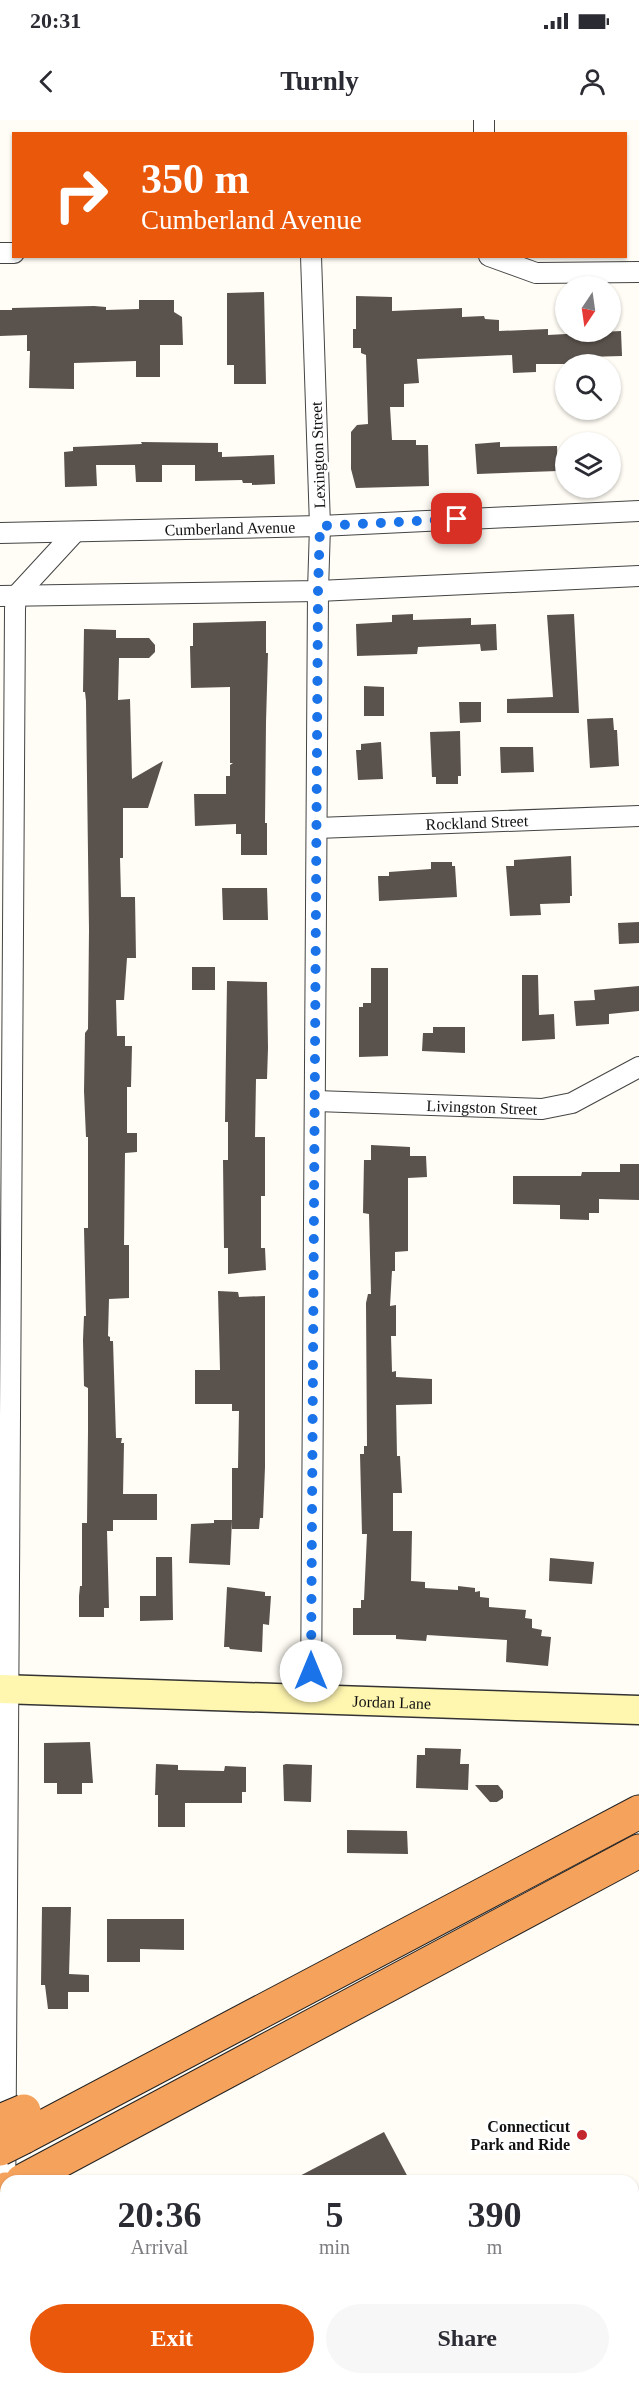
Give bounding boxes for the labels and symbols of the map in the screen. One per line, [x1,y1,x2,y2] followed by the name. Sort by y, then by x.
[555,276,621,342] north arrow
[308,401,329,509] street label: Lexington Street
[431,493,482,544] pin
[164,518,296,538] street label: Cumberland Avenue
[425,812,529,832] street label: Rockland Street
[426,1096,538,1117] street label: Livingston Street
[279,1639,343,1703] position arrow
[352,1692,431,1712] street label: Jordan Lane
[470,2118,571,2153] place label: Connecticut Park and Ride
[575,2128,589,2142] marker: Connecticut Park and Ride

